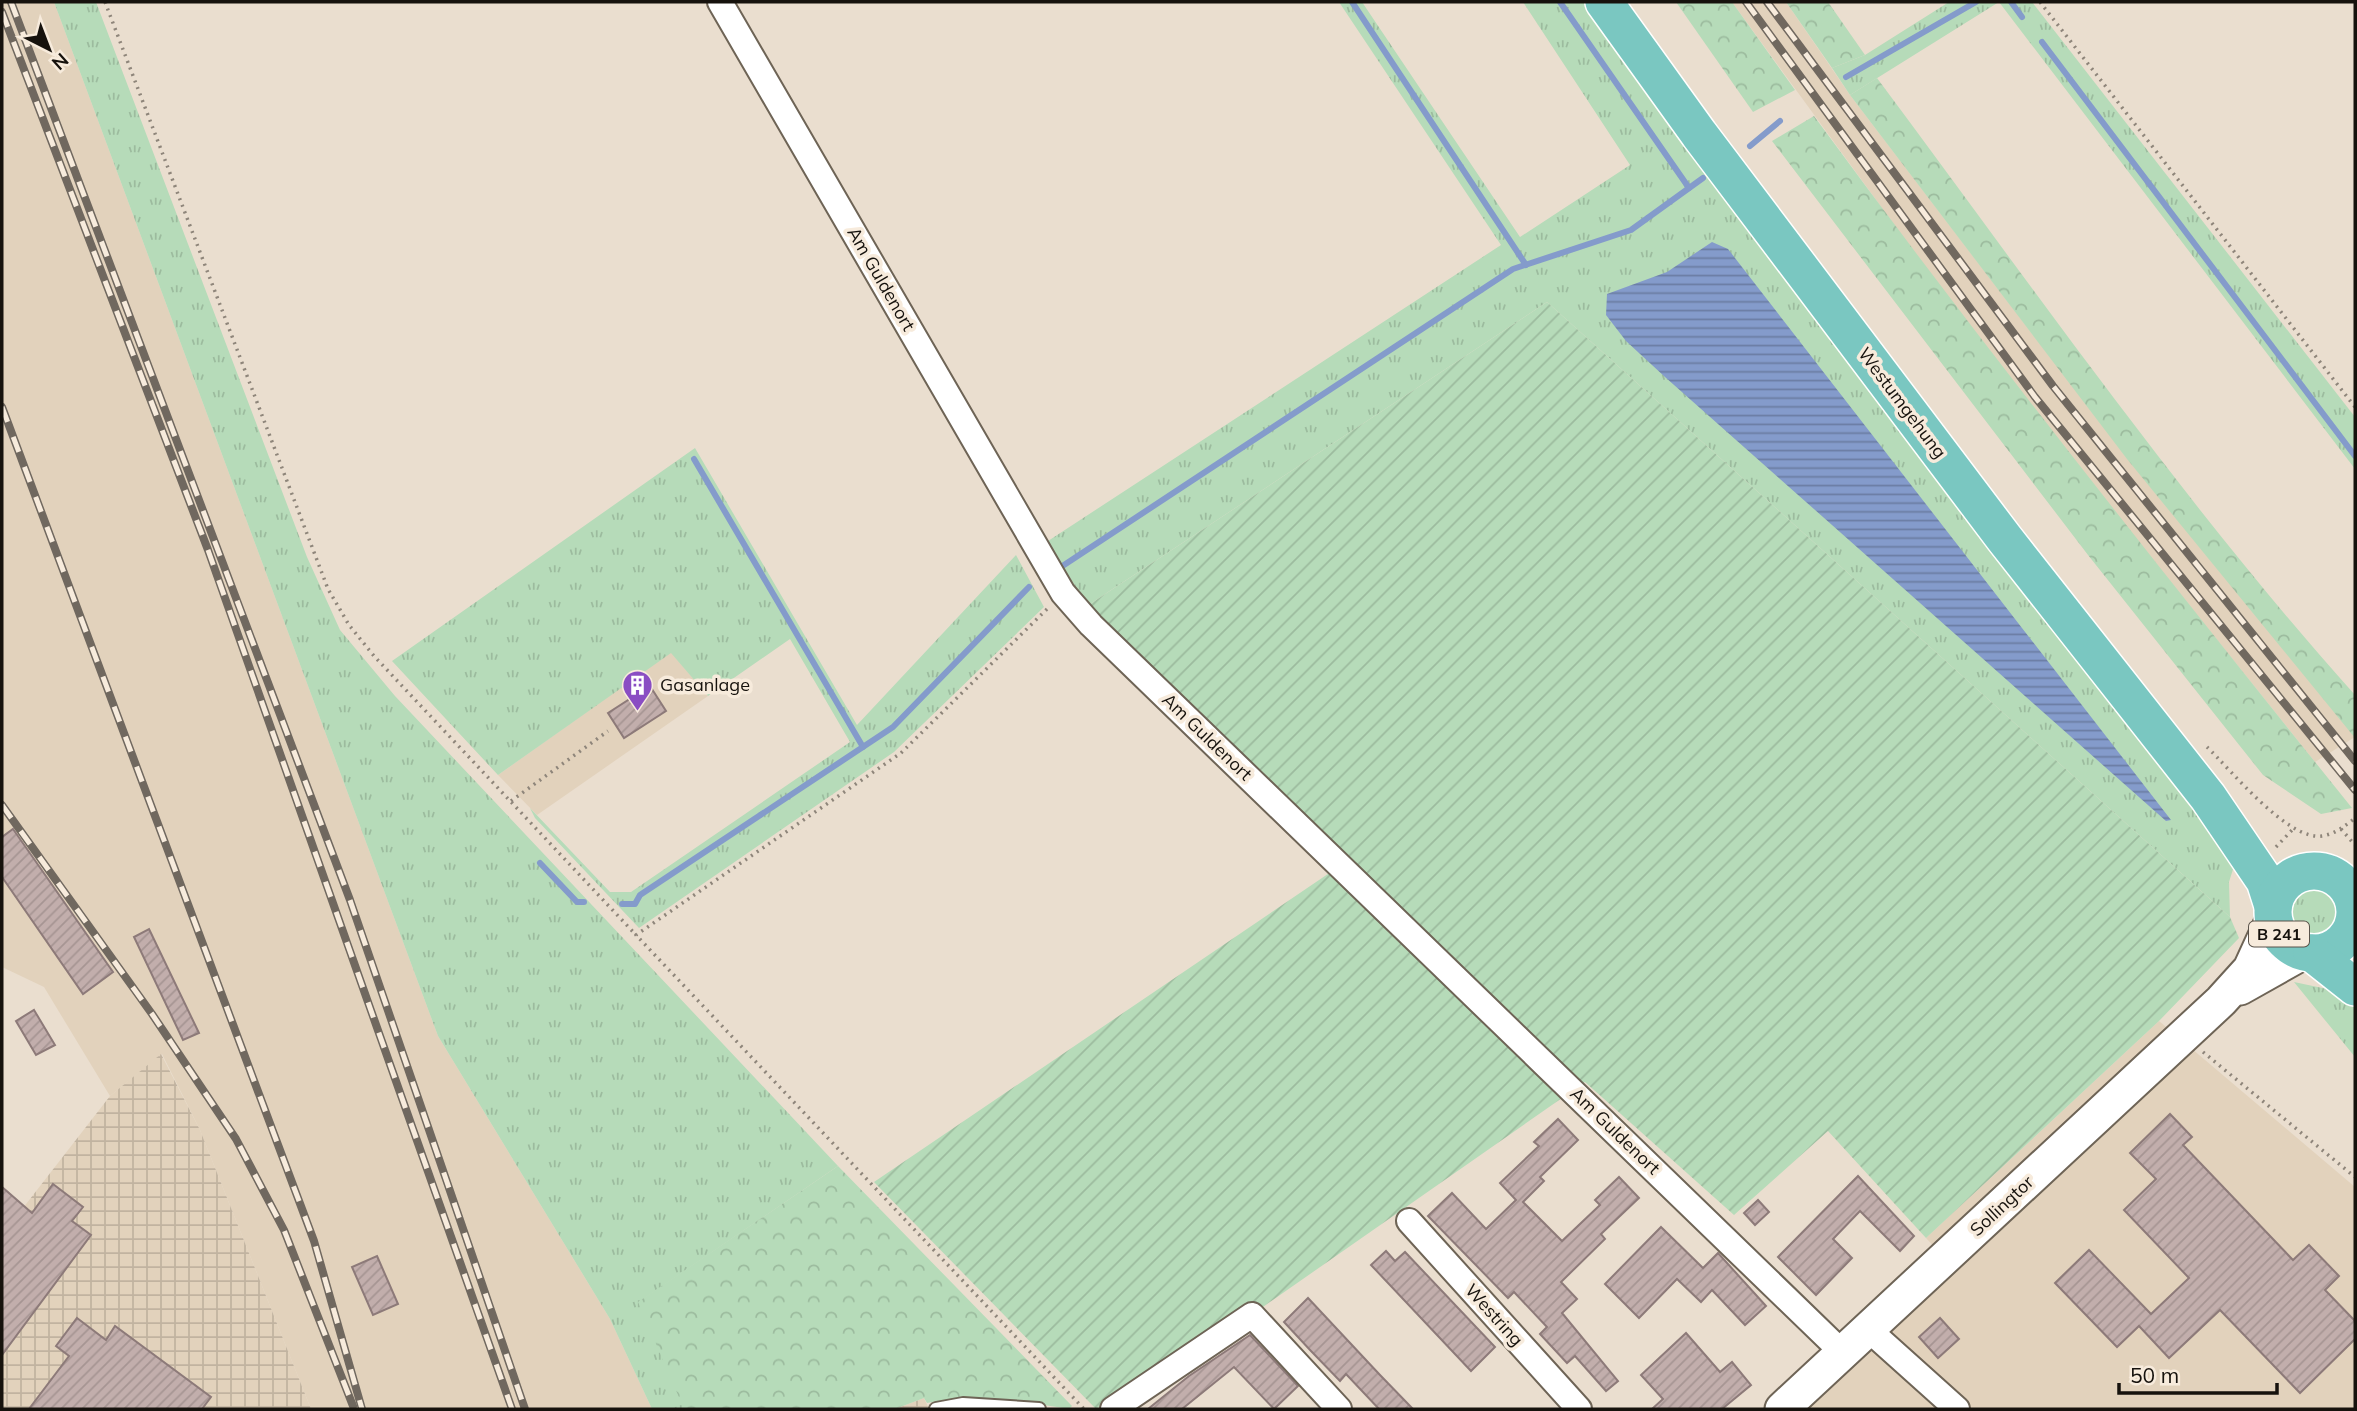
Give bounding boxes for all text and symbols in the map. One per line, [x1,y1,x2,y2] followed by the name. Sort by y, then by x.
[14,14,84,84] north arrow
[47,48,74,75] text: N
[842,223,920,335] street label: Am Guldenort
[1853,343,1952,463] street label: Westumgehung
[620,668,654,712] building icon: Gasanlage
[660,673,750,696] place label: Gasanlage
[1158,688,1257,785] street label: Am Guldenort
[2249,922,2309,946] road number: B 241
[1566,1082,1665,1179] street label: Am Guldenort
[1965,1170,2039,1241] street label: Sollingtor
[1460,1279,1528,1351] street label: Westring
[2119,1352,2276,1396] scale bar
[2130,1362,2179,1388] text: 50 m

